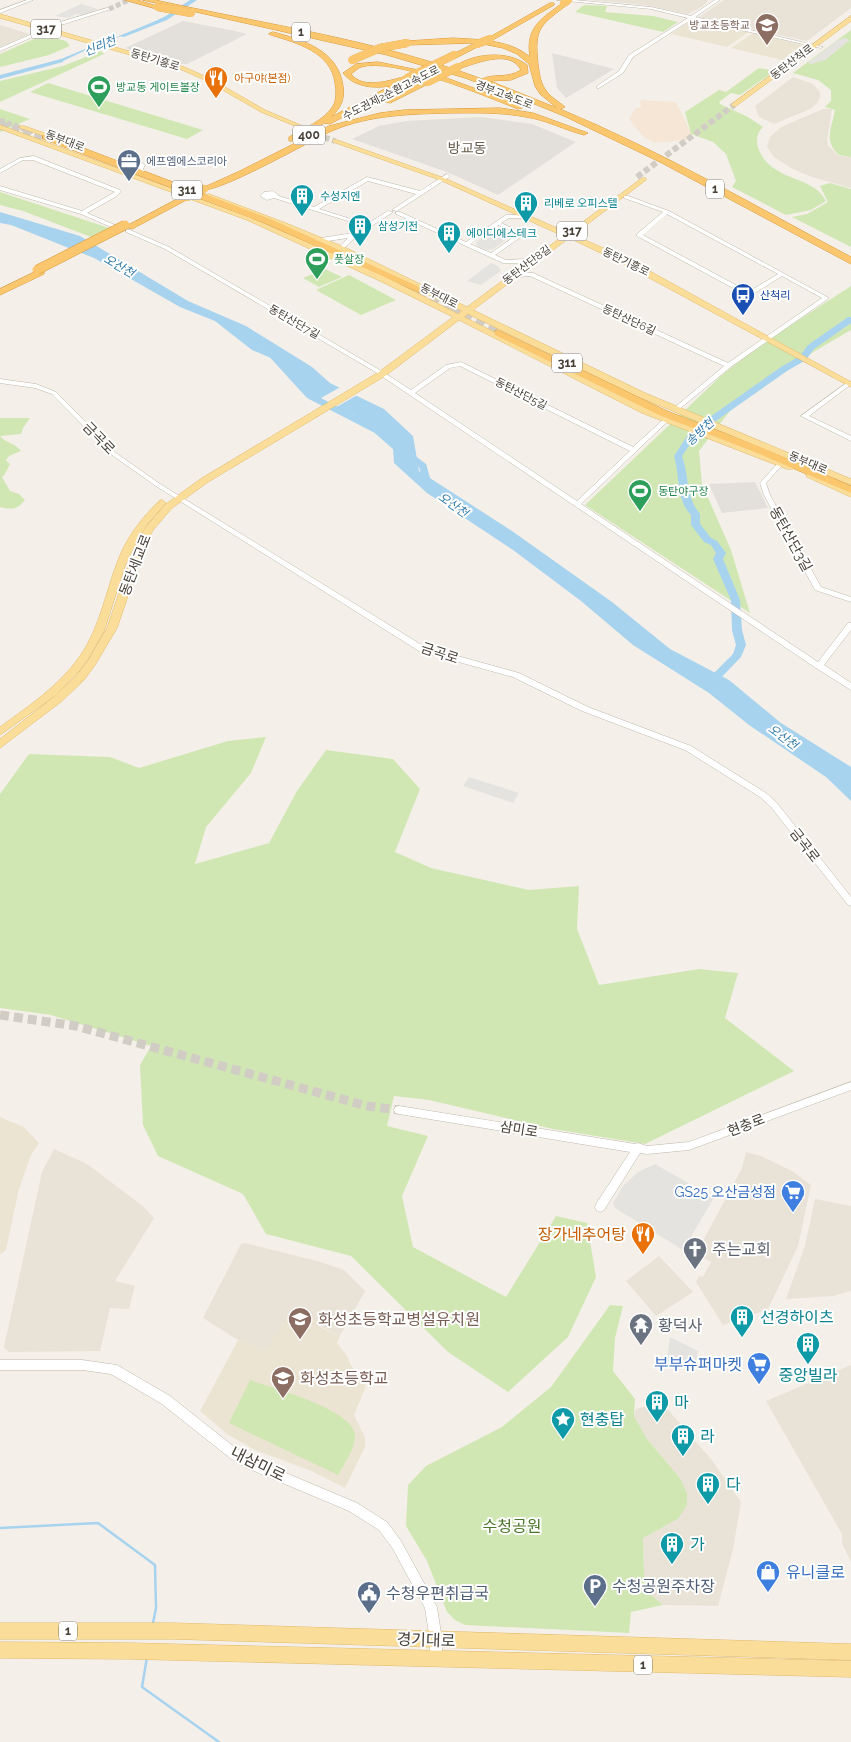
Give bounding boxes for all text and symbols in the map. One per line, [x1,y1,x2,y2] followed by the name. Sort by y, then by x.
[754,12,780,46] school or university icon: 방교초등학교
[689,19,750,32] place label: 방교초등학교
[31,20,61,38] road number: 317
[292,22,310,42] road number: 1
[82,33,120,59] water label: 신리천
[768,42,816,82] street label: 동탄산척로
[129,46,181,74] street label: 동탄기흥로
[340,63,442,123] street label: 수도권제2순환고속도로
[203,65,229,99] restaurant icon: 아구야(본점)
[234,72,291,85] place label: 아구야(본점)
[86,74,112,108] sports icon: 방교동 게이트볼장
[473,78,535,112] street label: 경부고속도로
[116,81,200,94] place label: 방교동 게이트볼장
[293,126,325,144] road number: 400
[44,128,86,154] street label: 동부대로
[448,140,486,156] district label: 방교동
[116,148,142,182] office icon: 에프엠에스코리아
[146,155,227,168] place label: 에프엠에스코리아
[172,180,202,200] road number: 311
[706,180,724,198] road number: 1
[289,183,315,217] building icon: 수성지엔
[320,190,360,203] place label: 수성지엔
[513,190,539,224] building icon: 리베로 오피스텔
[544,197,618,210] place label: 리베로 오피스텔
[347,213,373,247] building icon: 삼성기전
[378,220,418,233] place label: 삼성기전
[436,220,462,254] building icon: 에이디에스테크
[557,222,587,240] road number: 317
[466,227,537,240] place label: 에이디에스테크
[500,243,554,287] street label: 동탄산단8길
[600,245,652,279] street label: 동탄기흥로
[304,246,330,280] sports icon: 풋살장
[101,252,139,281] water label: 오산천
[334,253,364,266] place label: 풋살장
[418,281,460,311] street label: 동부대로
[730,282,756,316] bus stop icon: 산척리
[760,289,790,302] place label: 산척리
[266,302,322,342] street label: 동탄산단7길
[600,302,658,338] street label: 동탄산단6길
[552,353,582,372] road number: 311
[493,375,549,413] street label: 동탄산단5길
[683,414,718,448] water label: 송방천
[80,419,118,458] street label: 금곡로
[787,449,829,477] street label: 동부대로
[627,478,653,512] sports icon: 동탄야구장
[658,485,709,498] place label: 동탄야구장
[435,490,472,521] water label: 오산천
[767,504,815,574] street label: 동탄산단3길
[116,532,154,598] street label: 동탄세교로
[419,639,461,667] street label: 금곡로
[765,722,802,754] water label: 오산천
[787,825,823,865] street label: 금곡로
[725,1111,767,1139] street label: 현충로
[499,1118,539,1140] street label: 삼미로
[780,1179,806,1213] supermarket icon: GS25 오산금성점
[675,1184,776,1200] place label: GS25 오산금성점
[630,1221,656,1255] restaurant icon: 장가네추어탕
[538,1225,626,1244] place label: 장가네추어탕
[682,1236,708,1270] church icon: 주는교회
[712,1240,771,1259] place label: 주는교회
[729,1304,755,1338] building icon: 선경하이츠
[287,1306,313,1340] school or university icon: 화성초등학교병설유치원
[760,1308,834,1327] place label: 선경하이츠
[318,1310,480,1329] place label: 화성초등학교병설유치원
[628,1312,654,1346] temple icon: 황덕사
[658,1316,702,1335] place label: 황덕사
[795,1331,821,1365] building icon: 중앙빌라
[746,1351,772,1385] supermarket icon: 부부슈퍼마켓
[654,1355,742,1374] place label: 부부슈퍼마켓
[270,1365,296,1399] school or university icon: 화성초등학교
[779,1366,838,1385] place label: 중앙빌라
[300,1369,388,1388] place label: 화성초등학교
[644,1389,670,1423] building icon: 마
[674,1393,689,1412] place label: 마
[550,1406,576,1440] place icon: 현충탑
[580,1410,624,1429] place label: 현충탑
[670,1423,696,1457] building icon: 라
[700,1427,715,1446] place label: 라
[227,1443,289,1486] street label: 내삼미로
[695,1471,721,1505] building icon: 다
[726,1475,741,1494] place label: 다
[483,1517,541,1536] park label: 수청공원
[659,1531,685,1565] building icon: 가
[690,1535,705,1554] place label: 가
[755,1559,781,1593] shop icon: 유니클로
[786,1563,845,1582] place label: 유니클로
[582,1573,608,1607] parking icon: 수청공원주차장
[612,1577,715,1596] place label: 수청공원주차장
[356,1580,382,1614] public building icon: 수청우편취급국
[386,1584,489,1603] place label: 수청우편취급국
[59,1622,77,1640] road number: 1
[396,1629,456,1651] street label: 경기대로
[634,1656,652,1674] road number: 1

